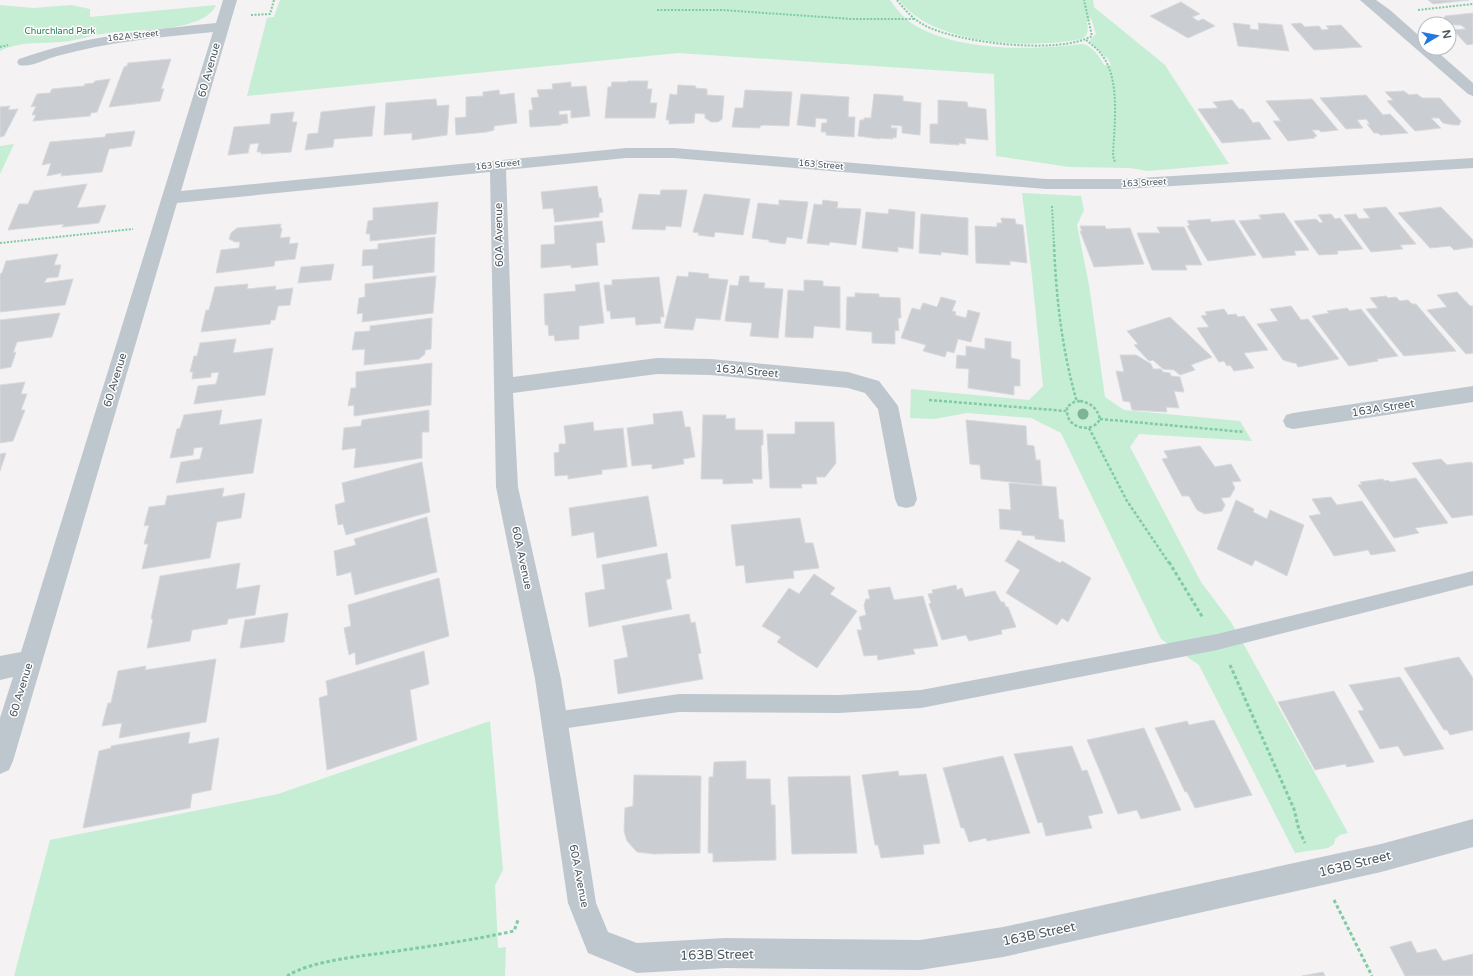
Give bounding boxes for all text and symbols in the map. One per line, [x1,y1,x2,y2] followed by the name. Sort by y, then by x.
[1417,16,1457,56] north arrow
[25,26,95,37] park label: Churchland Park
[107,28,160,44] street label: 162A Street
[1439,29,1454,40] text: N
[195,41,223,99] street label: 60 Avenue
[475,157,522,173] street label: 163 Street
[798,158,844,172] street label: 163 Street
[1121,176,1167,190] street label: 163 Street
[492,203,506,267] street label: 60A Avenue
[101,351,129,409] street label: 60 Avenue
[715,362,779,380] street label: 163A Street
[1351,397,1415,419] street label: 163A Street
[509,525,535,591] street label: 60A Avenue
[7,661,35,719] street label: 60 Avenue
[566,843,592,909] street label: 60A Avenue
[1317,847,1393,881] street label: 163B Street
[1001,918,1077,950] street label: 163B Street
[680,946,754,964] street label: 163B Street

